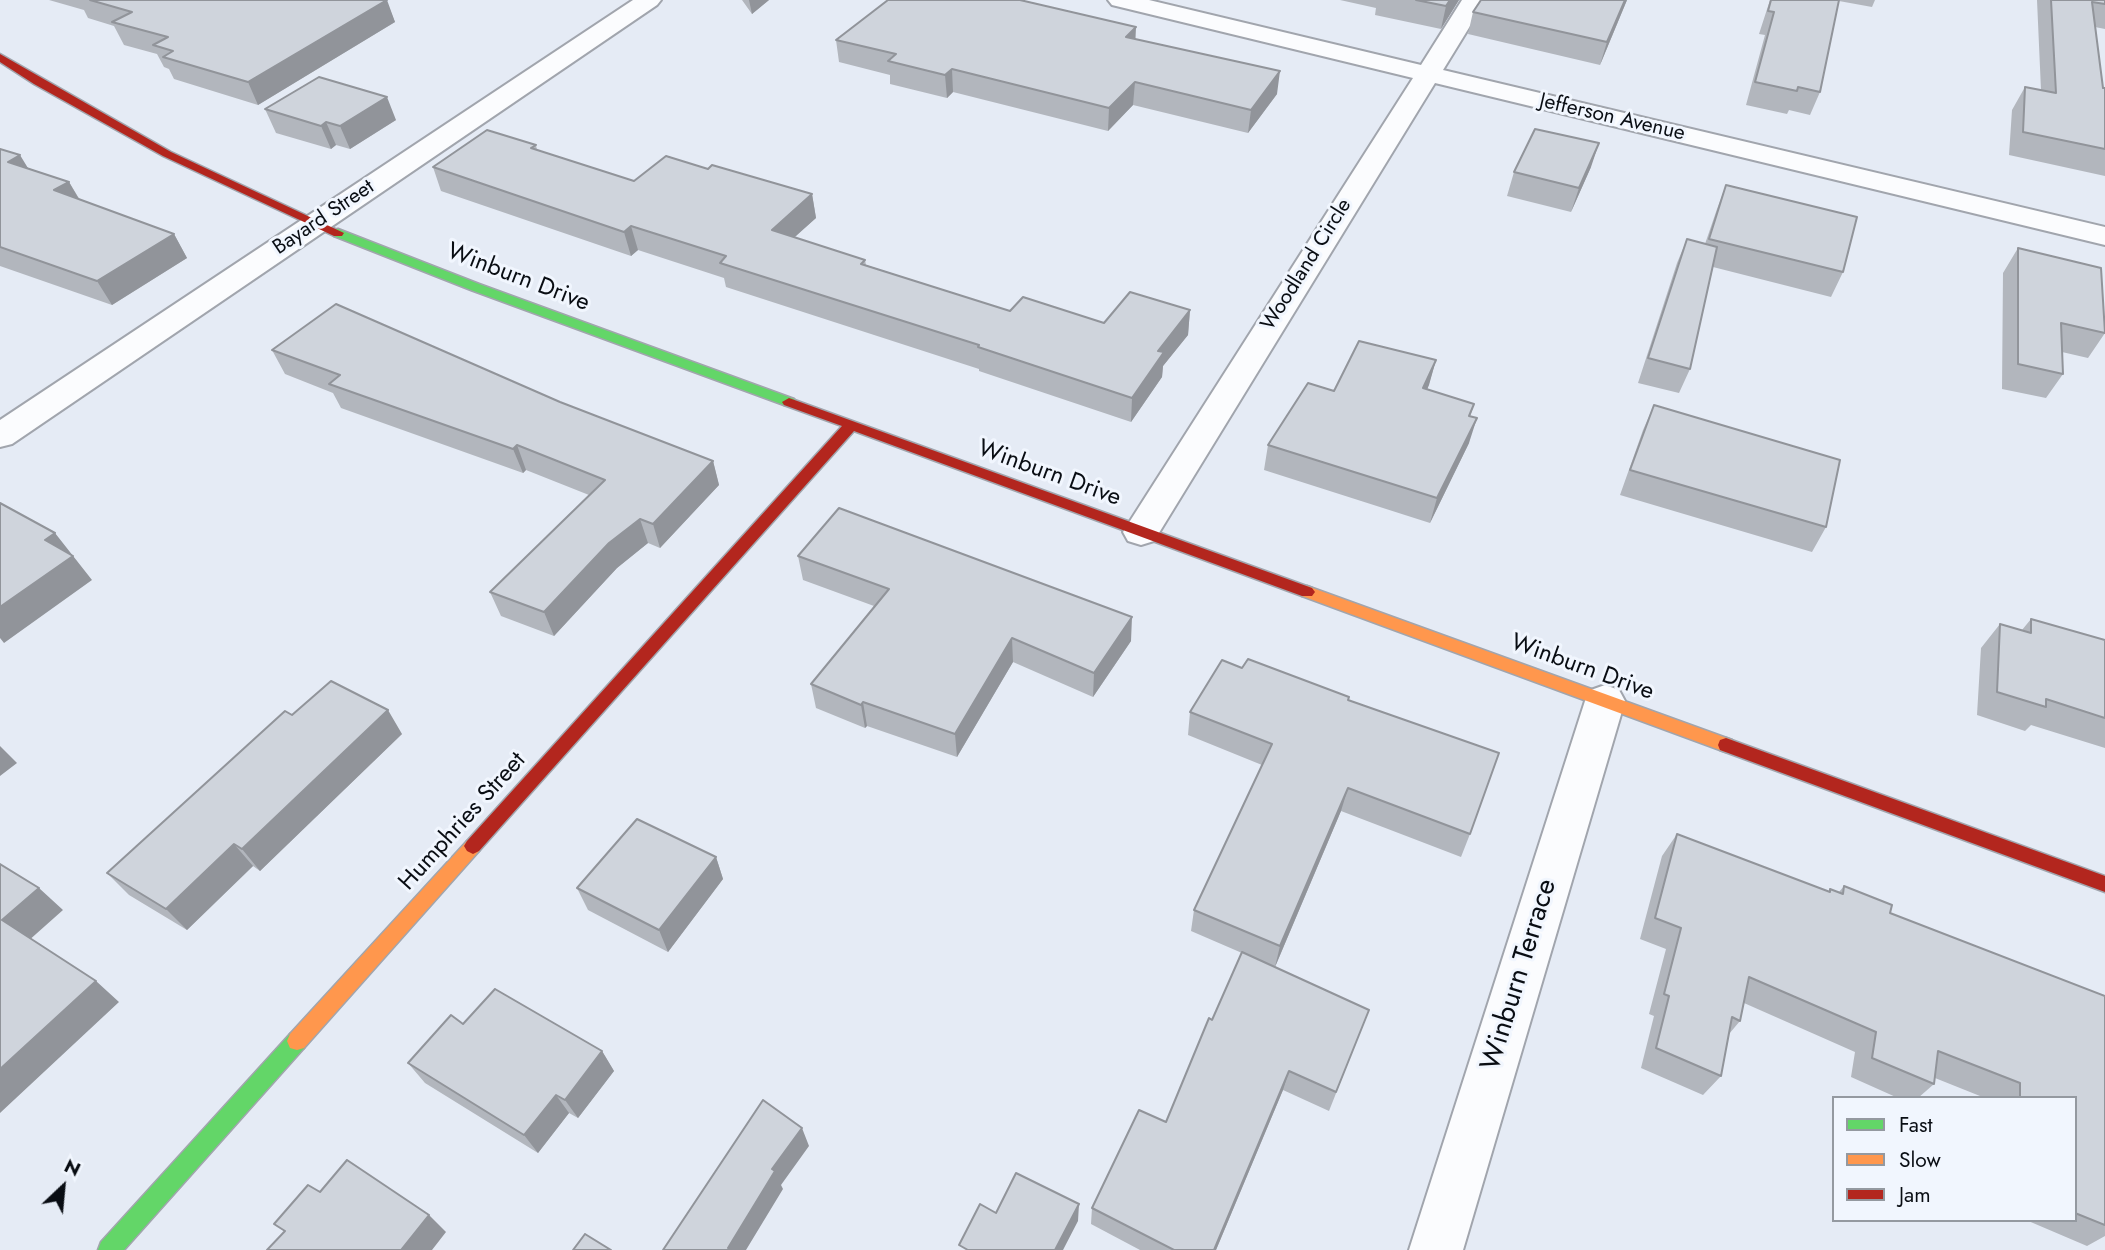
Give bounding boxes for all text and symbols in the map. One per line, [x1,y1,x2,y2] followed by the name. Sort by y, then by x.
[1537,89,1687,147] street label: Jefferson Avenue
[269,175,379,261] street label: Bayard Street
[1256,194,1358,336] street label: Woodland Circle
[443,238,593,318] street label: Winburn Drive
[973,435,1125,513] street label: Winburn Drive
[1506,629,1658,707] street label: Winburn Drive
[394,747,532,897] street label: Humphries Street
[1475,875,1565,1075] street label: Winburn Terrace
[1832,1096,2077,1222] legend
[1899,1110,1932,1140] text: Fast
[1899,1145,1941,1175] text: Slow
[28,1152,98,1222] north arrow
[60,1152,85,1183] text: N
[1899,1180,1931,1210] text: Jam

